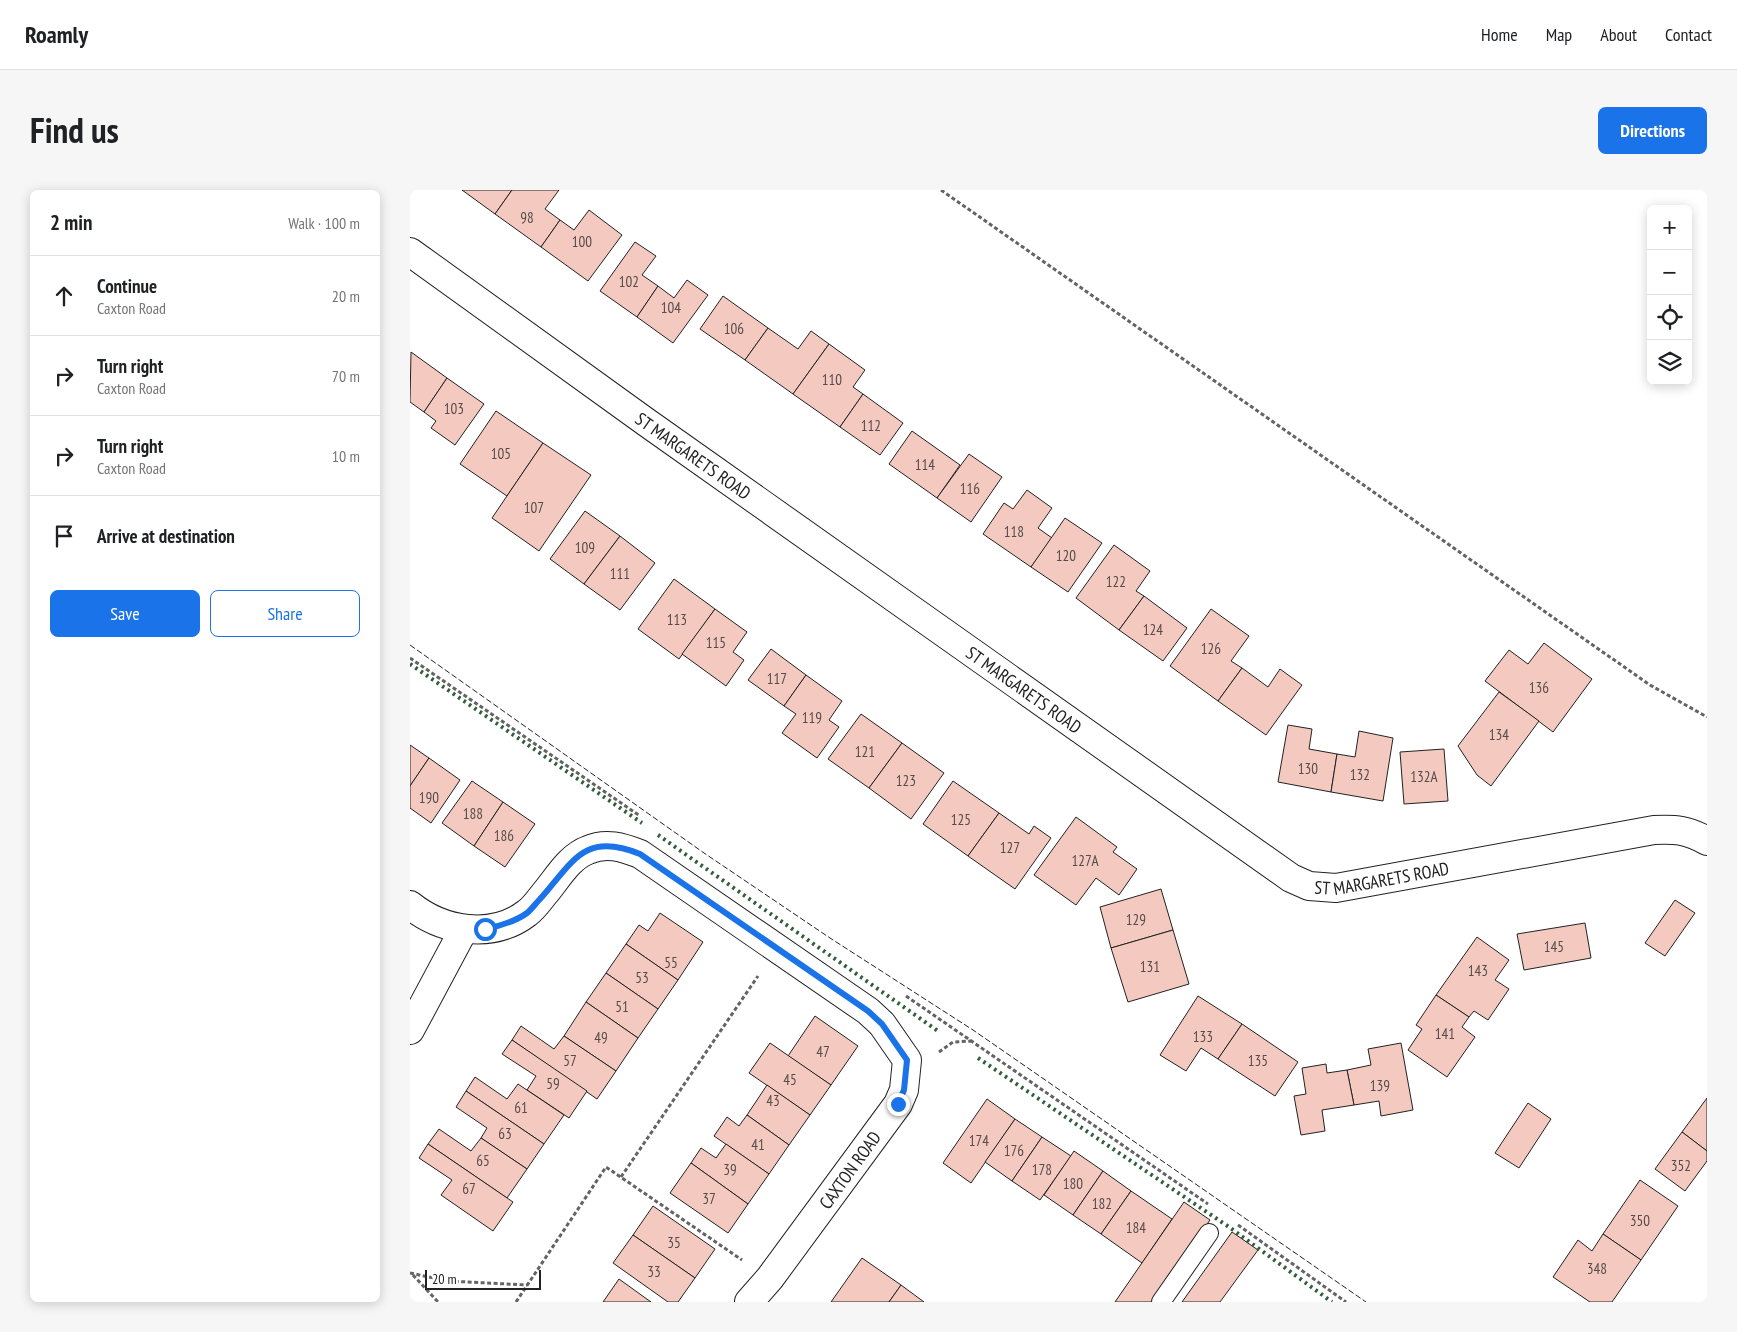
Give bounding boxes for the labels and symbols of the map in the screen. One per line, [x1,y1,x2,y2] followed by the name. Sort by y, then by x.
[520,208,534,227] house number: 98
[572,232,592,251] house number: 100
[619,272,639,291] house number: 102
[661,298,681,317] house number: 104
[724,319,744,338] house number: 106
[822,370,842,389] house number: 110
[444,399,464,418] house number: 103
[631,407,756,504] street label: ST MARGARETS ROAD
[861,416,881,435] house number: 112
[491,444,511,463] house number: 105
[915,455,935,474] house number: 114
[960,479,980,498] house number: 116
[524,498,544,517] house number: 107
[1004,522,1024,541] house number: 118
[575,538,595,557] house number: 109
[1056,546,1076,565] house number: 120
[610,564,630,583] house number: 111
[1106,572,1126,591] house number: 122
[667,610,687,629] house number: 113
[1143,620,1163,639] house number: 124
[706,633,726,652] house number: 115
[1201,639,1221,658] house number: 126
[962,641,1086,738] street label: ST MARGARETS ROAD
[767,669,787,688] house number: 117
[1529,678,1549,697] house number: 136
[802,708,822,727] house number: 119
[1489,725,1509,744] house number: 134
[855,742,875,761] house number: 121
[1298,759,1318,778] house number: 130
[1350,765,1370,784] house number: 132
[1410,767,1439,786] house number: 132A
[896,771,916,790] house number: 123
[419,788,439,807] house number: 190
[463,804,483,823] house number: 188
[951,810,971,829] house number: 125
[494,826,514,845] house number: 186
[1000,838,1020,857] house number: 127
[1071,851,1099,870] house number: 127A
[1314,856,1451,900] street label: ST MARGARETS ROAD
[1126,910,1146,929] house number: 129
[474,918,497,941] route start
[1544,937,1564,956] house number: 145
[664,953,678,972] house number: 55
[1140,957,1160,976] house number: 131
[1468,961,1488,980] house number: 143
[635,968,649,987] house number: 53
[615,997,629,1016] house number: 51
[1435,1024,1455,1043] house number: 141
[1193,1027,1213,1046] house number: 133
[594,1028,608,1047] house number: 49
[816,1042,830,1061] house number: 47
[563,1051,577,1070] house number: 57
[1248,1051,1268,1070] house number: 135
[783,1070,797,1089] house number: 45
[546,1074,560,1093] house number: 59
[1370,1076,1390,1095] house number: 139
[766,1091,780,1110] house number: 43
[887,1093,910,1116] route end
[514,1098,528,1117] house number: 61
[498,1124,512,1143] house number: 63
[814,1127,886,1213] street label: CAXTON ROAD
[969,1131,989,1150] house number: 174
[751,1135,765,1154] house number: 41
[1004,1141,1024,1160] house number: 176
[476,1151,490,1170] house number: 65
[1671,1156,1691,1175] house number: 352
[723,1160,737,1179] house number: 39
[1032,1160,1052,1179] house number: 178
[1063,1174,1083,1193] house number: 180
[462,1179,476,1198] house number: 67
[702,1189,716,1208] house number: 37
[1092,1194,1112,1213] house number: 182
[1630,1211,1650,1230] house number: 350
[1126,1218,1146,1237] house number: 184
[667,1233,681,1252] house number: 35
[1587,1259,1607,1278] house number: 348
[647,1262,661,1281] house number: 33
[425,1267,541,1290] scale bar

